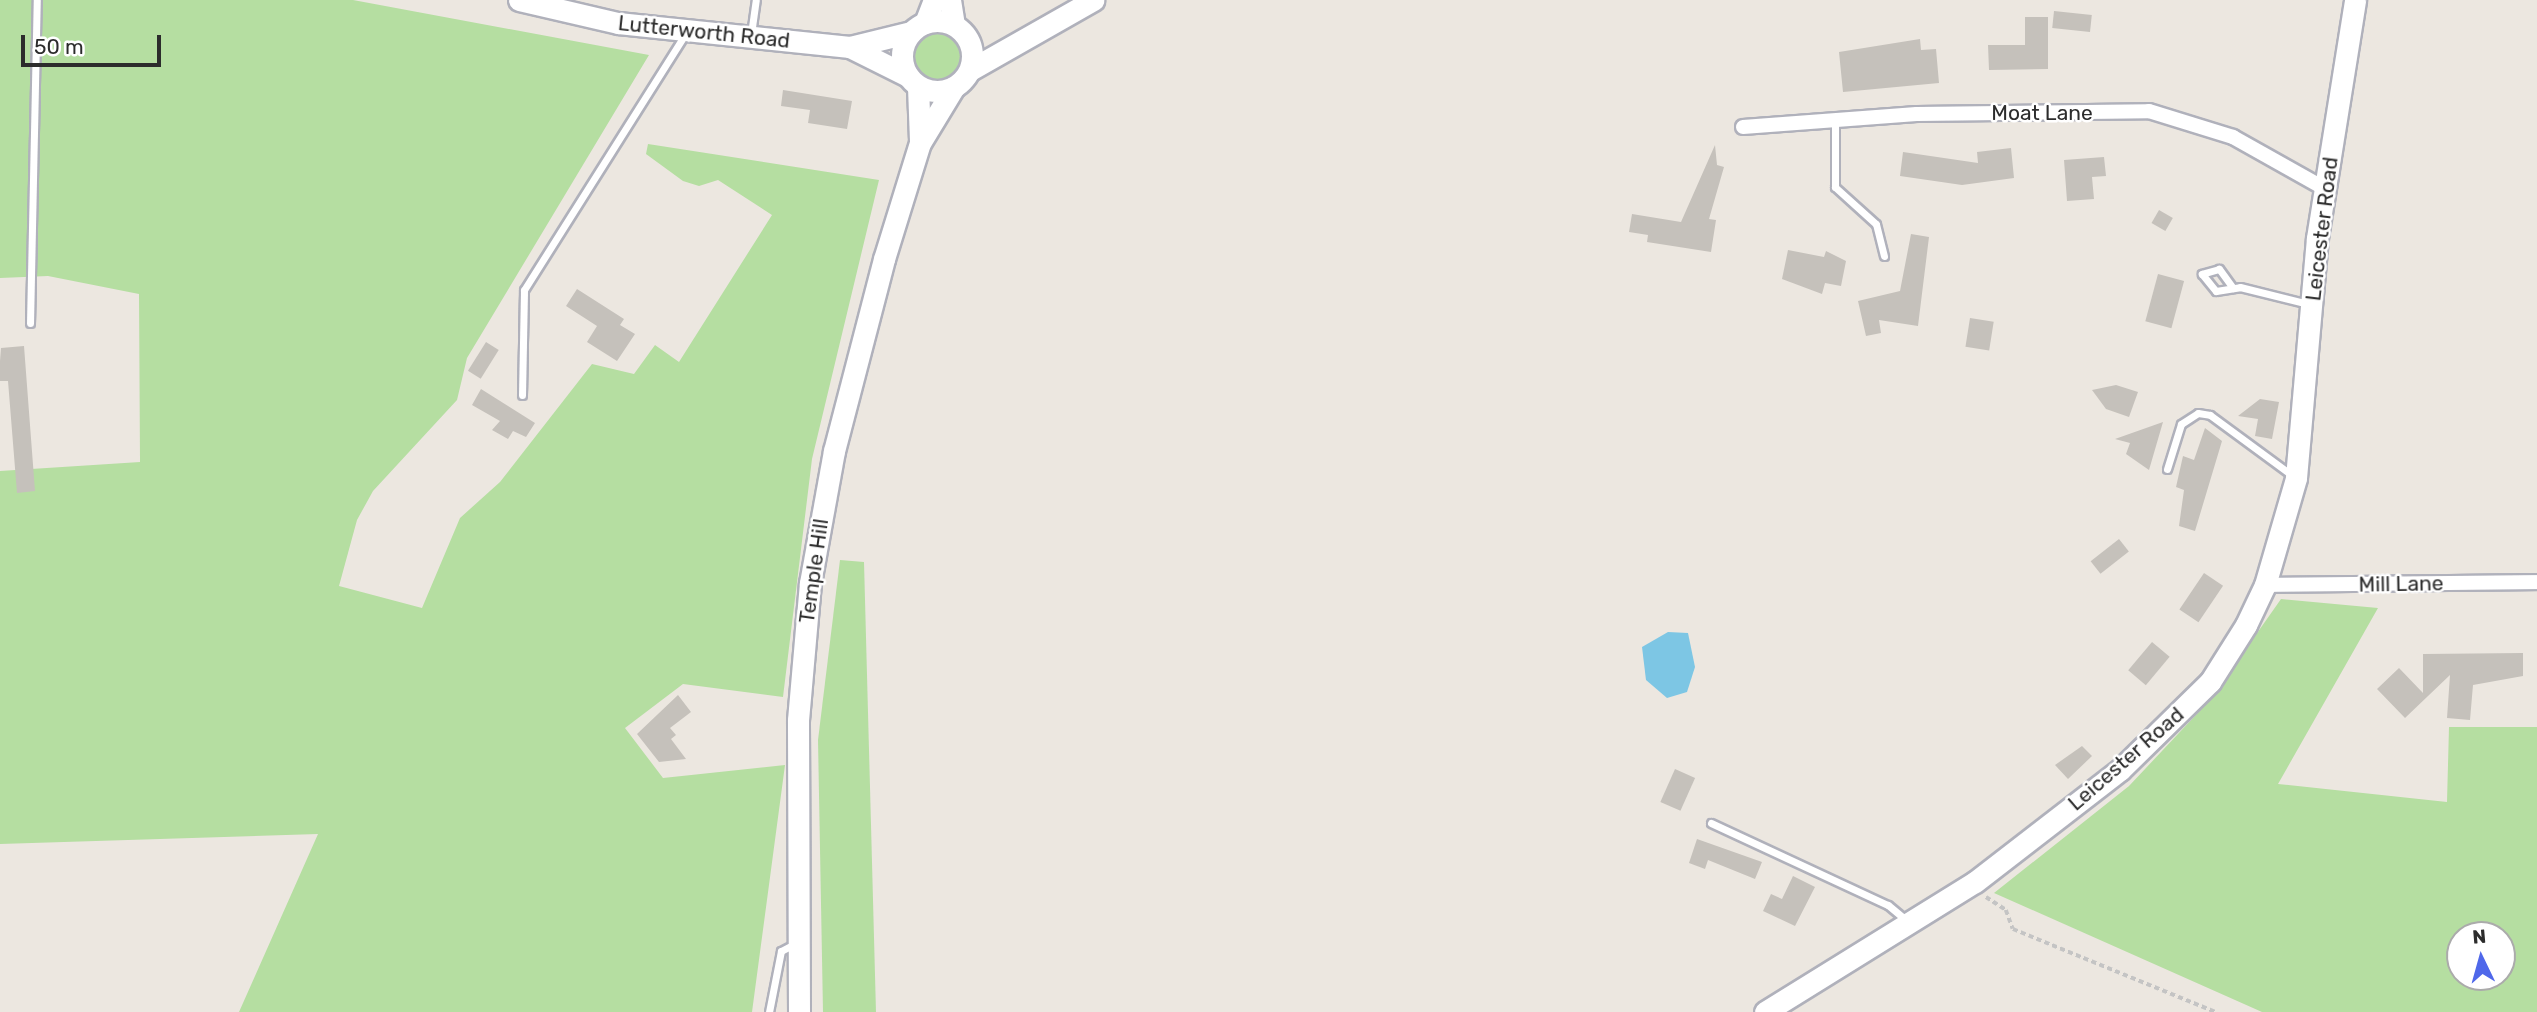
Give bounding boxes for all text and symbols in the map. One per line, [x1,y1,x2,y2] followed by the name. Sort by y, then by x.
[617,10,791,54] street label: Lutterworth Road
[24,21,164,65] scale bar
[34,34,84,59] text: 50 m
[1991,100,2093,126] street label: Moat Lane
[2301,155,2343,303] street label: Leicester Road
[794,517,834,625] street label: Temple Hill
[2358,571,2444,597] street label: Mill Lane
[2063,702,2189,816] street label: Leicester Road
[2446,921,2516,991] north arrow
[2471,925,2487,949] text: N

